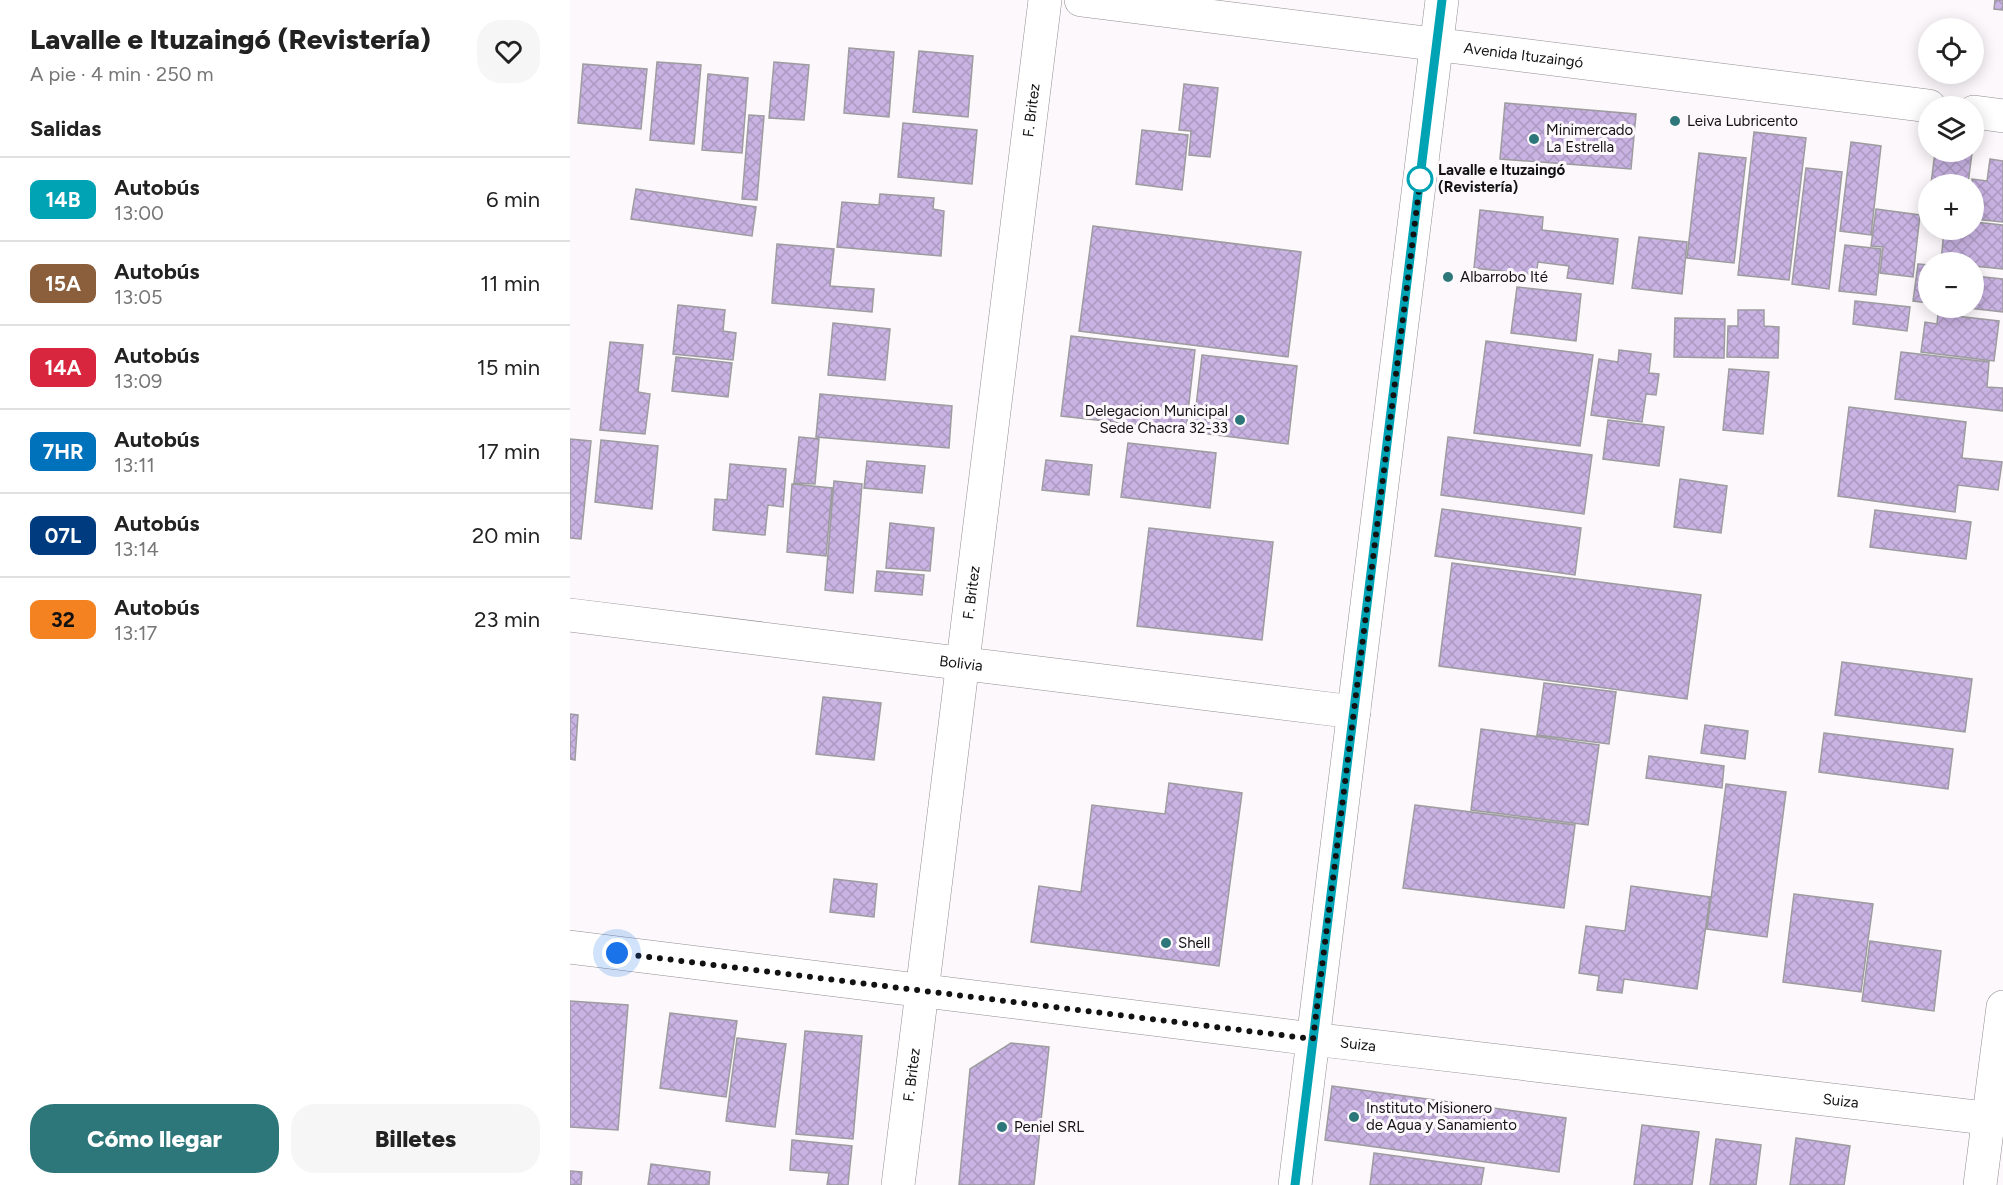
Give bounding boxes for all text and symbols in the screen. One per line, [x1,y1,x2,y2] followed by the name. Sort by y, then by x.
[1918,18,1984,318] map controls
[1918,18,1984,84] button: locate
[477,20,540,83] button: heart
[30,22,431,56] text: Lavalle e Ituzaingó (Revistería)
[1463,39,1585,72] street label: Avenida Ituzaingó
[30,62,213,86] text: A pie · 4 min · 250 m
[1019,82,1044,138] street label: F. Britez
[1918,96,1984,162] button: layers
[1687,112,1798,130] place label: Leiva Lubricento
[1668,114,1682,128] marker: Leiva Lubricento
[30,115,101,142] text: Salidas
[1546,121,1634,156] place label: Minimercado La Estrella
[1527,132,1541,146] marker: Minimercado La Estrella
[1438,161,1566,196] place label: Lavalle e Ituzaingó (Revistería)
[1407,166,1433,192] marker: Lavalle e Ituzaingó (Revistería)
[114,174,200,201] text: Autobús
[1918,174,1984,240] button: +
[486,186,540,213] text: 6 min
[45,187,81,212] text: 14B
[114,201,164,225] text: 13:00
[1918,252,1984,318] button: −
[114,258,200,285] text: Autobús
[1460,268,1548,286] place label: Albarrobo Ité
[480,270,540,297] text: 11 min
[1441,270,1455,284] marker: Albarrobo Ité
[45,271,81,296] text: 15A
[114,285,163,309] text: 13:05
[114,342,200,369] text: Autobús
[477,354,540,381] text: 15 min
[44,355,82,380] text: 14A
[114,369,162,393] text: 13:09
[1085,402,1228,437] place label: Delegacion Municipal Sede Chacra 32-33
[1233,413,1247,427] marker: Delegacion Municipal Sede Chacra 32-33
[114,426,200,453] text: Autobús
[478,438,540,465] text: 17 min
[43,439,83,464] text: 7HR
[114,453,155,477] text: 13:11
[114,510,200,537] text: Autobús
[472,522,540,549] text: 20 min
[45,523,81,548] text: 07L
[114,537,159,561] text: 13:14
[959,565,984,620] street label: F. Britez
[114,594,200,621] text: Autobús
[474,606,540,633] text: 23 min
[51,607,75,632] text: 32
[114,621,157,645] text: 13:17
[938,652,984,675] street label: Bolivia
[1178,934,1210,952] place label: Shell
[1159,936,1173,950] marker: Shell
[602,938,632,968] your location
[1339,1033,1377,1055] street label: Suiza
[899,1047,924,1103] street label: F. Britez
[1822,1090,1860,1112] street label: Suiza
[1366,1099,1517,1134] place label: Instituto Misionero de Agua y Sanamiento
[30,1104,279,1173] button: Cómo llegar
[291,1104,540,1173] button: Billetes
[1347,1110,1361,1124] marker: Instituto Misionero de Agua y Sanamiento
[1014,1118,1084,1136] place label: Peniel SRL
[995,1120,1009,1134] marker: Peniel SRL

